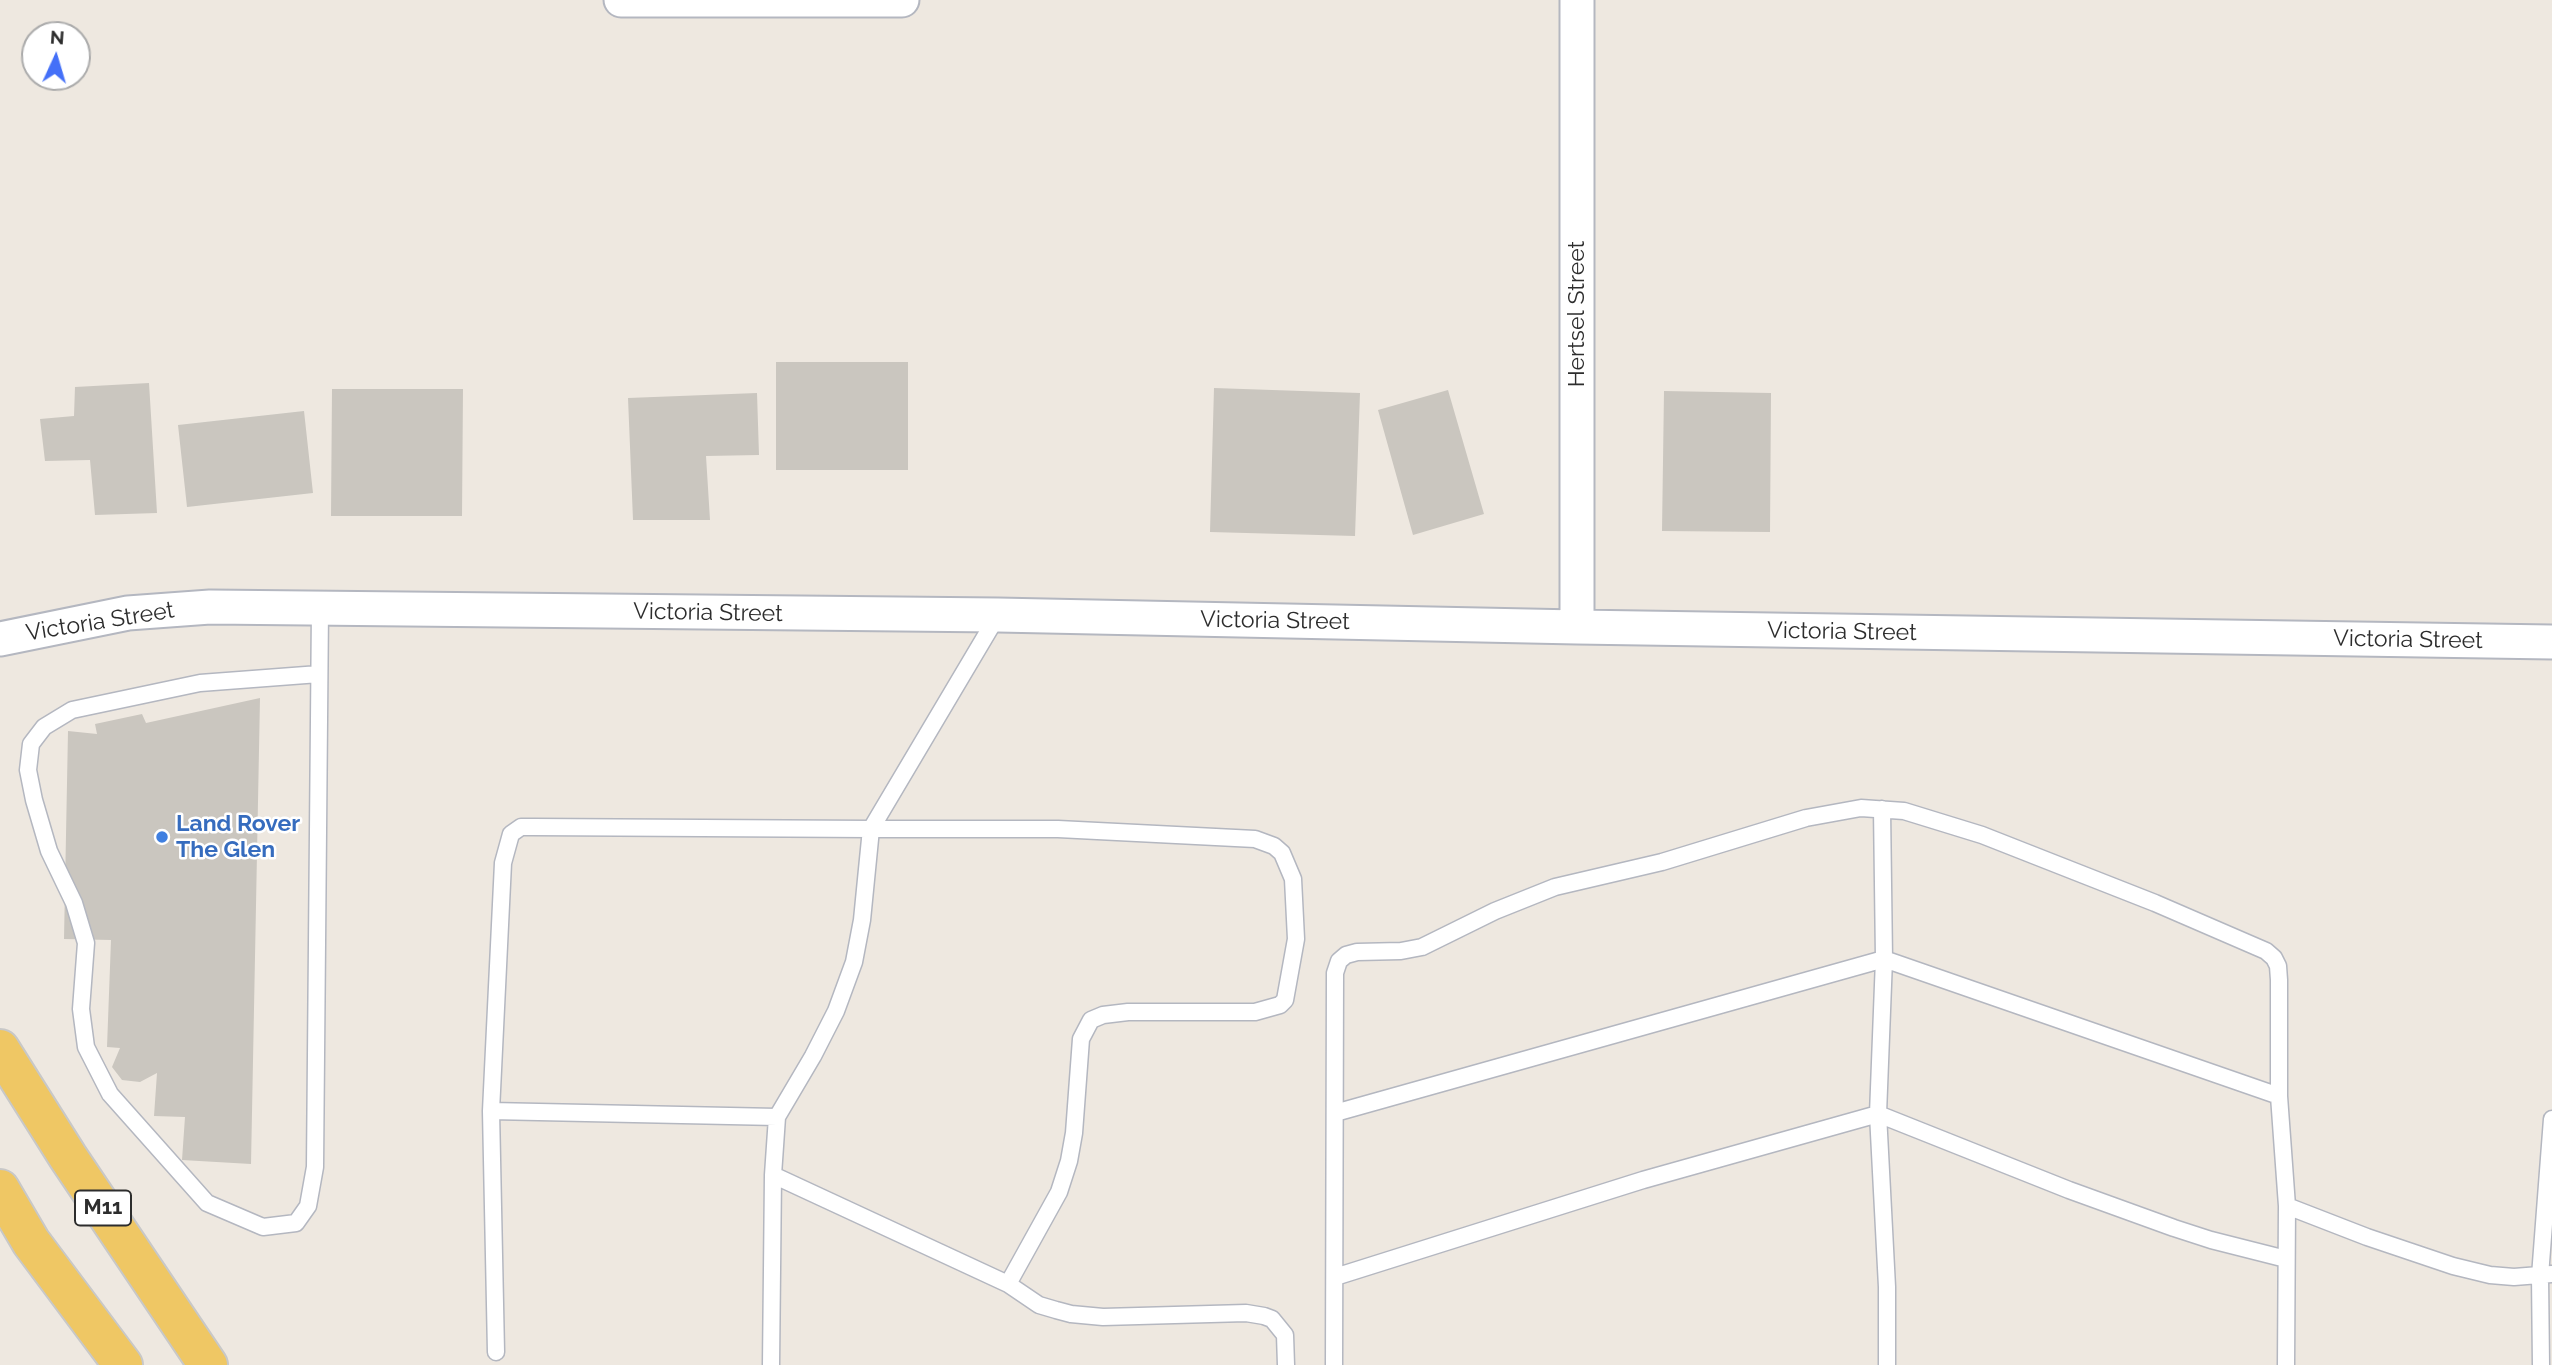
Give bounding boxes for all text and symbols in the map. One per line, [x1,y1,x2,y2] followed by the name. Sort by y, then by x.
[21,21,91,91] north arrow
[49,26,65,49] text: N
[1563,241,1591,387] street label: Hertsel Street
[24,597,176,647] street label: Victoria Street
[633,598,783,628] street label: Victoria Street
[1200,606,1350,636] street label: Victoria Street
[1767,617,1917,647] street label: Victoria Street
[2333,625,2483,655] street label: Victoria Street
[176,810,300,864] place label: Land Rover The Glen
[154,829,170,845] marker: Land Rover The Glen
[75,1190,131,1226] road number: M11

